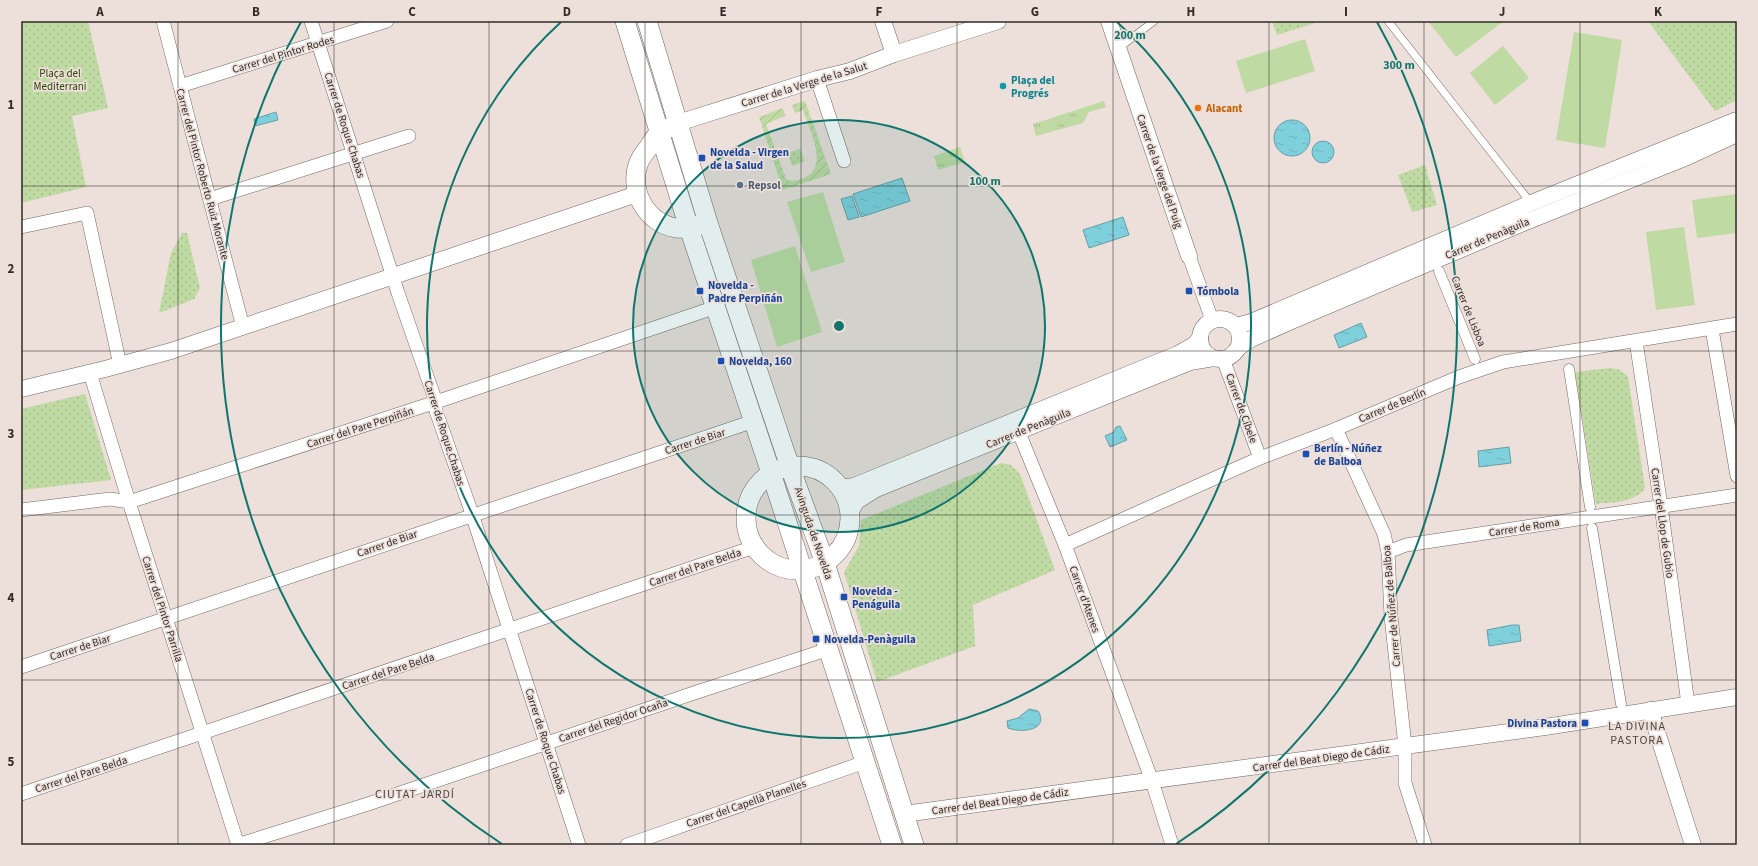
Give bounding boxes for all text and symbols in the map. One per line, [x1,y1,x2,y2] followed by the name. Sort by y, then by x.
[95,3,104,21] text: A
[252,3,260,21] text: B
[408,3,416,21] text: C
[563,3,571,21] text: D
[719,3,727,21] text: E
[876,3,883,21] text: F
[1031,3,1039,21] text: G
[1187,3,1195,21] text: H
[1344,3,1348,21] text: I
[1499,3,1505,21] text: J
[1654,3,1663,21] text: K
[1114,27,1146,44] text: 200 m
[230,32,336,77] street label: Carrer del Pintor Rodes
[1383,57,1415,74] text: 300 m
[739,58,869,111] street label: Carrer de la Verge de la Salut
[34,66,86,94] park label: Plaça del Mediterrani
[320,70,369,180] street label: Carrer de Roque Chabas
[1011,73,1056,101] place label: Plaça del Progrés
[998,81,1008,91] marker: Plaça del Progrés
[172,87,233,262] street label: Carrer del Pintor Roberto Ruiz Morante
[8,96,15,114] text: 1
[1205,101,1243,116] place label: Alacant
[1193,103,1203,113] marker: Alacant
[1133,112,1186,231] street label: Carrer de la Verge del Puig
[710,145,789,173] place label: Novelda - Virgen de la Salud
[697,153,707,163] marker: Novelda - Virgen de la Salud
[969,173,1001,190] text: 100 m
[748,178,782,193] place label: Repsol
[735,180,745,190] marker: Repsol
[1443,214,1532,263] street label: Carrer de Penàguila
[8,260,15,278] text: 2
[1448,274,1489,349] street label: Carrer de Lisboa
[708,278,783,306] place label: Novelda - Padre Perpiñán
[1197,284,1239,299] place label: Tómbola
[695,286,705,296] marker: Novelda - Padre Perpiñán
[1184,286,1194,296] marker: Tómbola
[832,319,846,333] centre of rings
[729,354,792,369] place label: Novelda, 160
[716,356,726,366] marker: Novelda, 160
[1222,371,1261,446] street label: Carrer de Cíbele
[420,378,469,488] street label: Carrer de Roque Chabas
[1356,385,1428,426] street label: Carrer de Berlín
[305,403,416,452] street label: Carrer del Pare Perpiñán
[984,405,1073,452] street label: Carrer de Penàguila
[8,425,15,443] text: 3
[663,425,728,458] street label: Carrer de Biar
[1314,441,1382,469] place label: Berlín - Núñez de Balboa
[1301,449,1311,459] marker: Berlín - Núñez de Balboa
[1647,467,1678,579] street label: Carrer del Llop de Gubio
[791,485,836,581] street label: Avinguda de Novelda
[1488,515,1560,540] street label: Carrer de Roma
[355,526,420,561] street label: Carrer de Biar
[647,545,743,590] street label: Carrer del Pare Belda
[1379,545,1404,667] street label: Carrer de Núñez de Balboa
[138,554,187,664] street label: Carrer del Pintor Parrilla
[1066,564,1104,635] street label: Carrer d'Atenes
[852,584,900,612] place label: Novelda - Penáguila
[8,589,15,607] text: 4
[839,592,849,602] marker: Novelda - Penáguila
[48,631,113,664] street label: Carrer de Biar
[824,632,916,647] place label: Novelda-Penàguila
[811,634,821,644] marker: Novelda-Penàguila
[340,649,436,694] street label: Carrer del Pare Belda
[521,686,570,796] street label: Carrer de Roque Chabas
[557,695,670,746] street label: Carrer del Regidor Ocaña
[1507,716,1577,731] place label: Divina Pastora
[1580,718,1590,728] marker: Divina Pastora
[1608,718,1666,749] district label: LA DIVINA PASTORA
[1252,741,1391,776] street label: Carrer del Beat Diego de Cádiz
[33,752,129,797] street label: Carrer del Pare Belda
[8,753,15,771] text: 5
[684,776,808,831] street label: Carrer del Capellà Planelles
[931,784,1070,819] street label: Carrer del Beat Diego de Cádiz
[375,786,455,803] district label: CIUTAT JARDÍ

